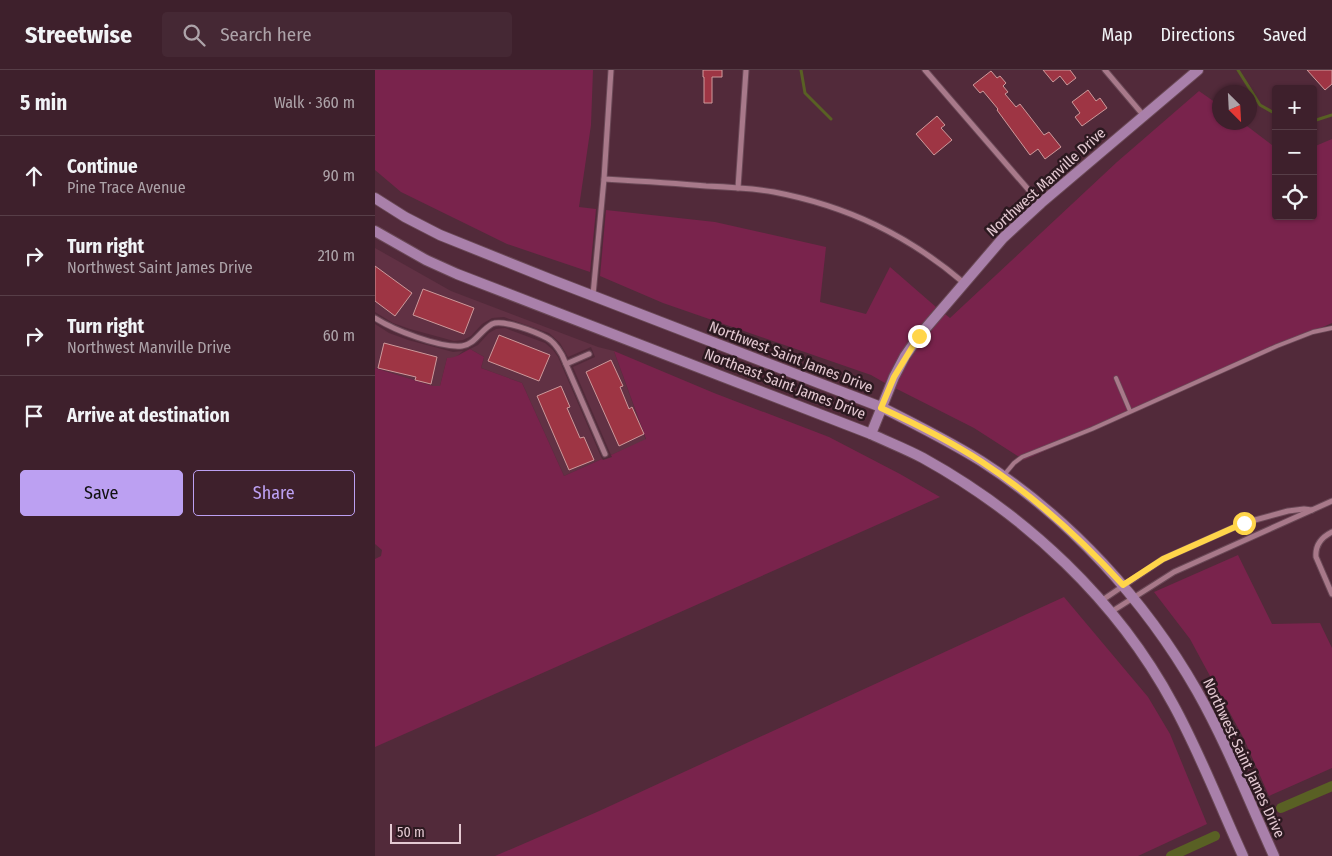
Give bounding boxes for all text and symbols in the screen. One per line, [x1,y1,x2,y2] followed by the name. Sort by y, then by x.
[162,12,512,57] search box
[25,21,132,49] text: Streetwise
[180,21,208,49] icon: search
[220,23,312,46] text: Search here
[1101,24,1133,46] text: Map
[1161,24,1235,46] text: Directions
[1263,24,1307,46] text: Saved
[1212,85,1257,130] north arrow
[1272,85,1317,220] map controls
[1272,85,1317,130] button: +
[20,90,67,116] text: 5 min
[274,93,355,112] text: Walk · 360 m
[983,124,1109,240] street label: Northwest Manville Drive
[1272,130,1317,175] button: −
[67,155,138,178] text: Continue
[20,162,48,190] icon: ahead
[323,166,355,185] text: 90 m
[1272,175,1317,220] button: locate
[67,178,186,197] text: Pine Trace Avenue
[67,235,144,258] text: Turn right
[20,242,48,270] icon: right
[318,246,355,265] text: 210 m
[67,258,253,277] text: Northwest Saint James Drive
[67,315,144,338] text: Turn right
[707,317,875,397] street label: Northwest Saint James Drive
[20,322,48,350] icon: right
[908,325,931,348] route end
[323,326,355,345] text: 60 m
[67,338,231,357] text: Northwest Manville Drive
[702,345,868,423] street label: Northeast Saint James Drive
[20,402,48,430] icon: arrive
[67,404,230,427] text: Arrive at destination
[20,470,183,516] button: Save
[193,470,355,516] button: Share
[1233,512,1256,535] route start
[1199,675,1289,841] street label: Northwest Saint James Drive
[390,821,461,844] scale bar
[397,824,425,841] text: 50 m

